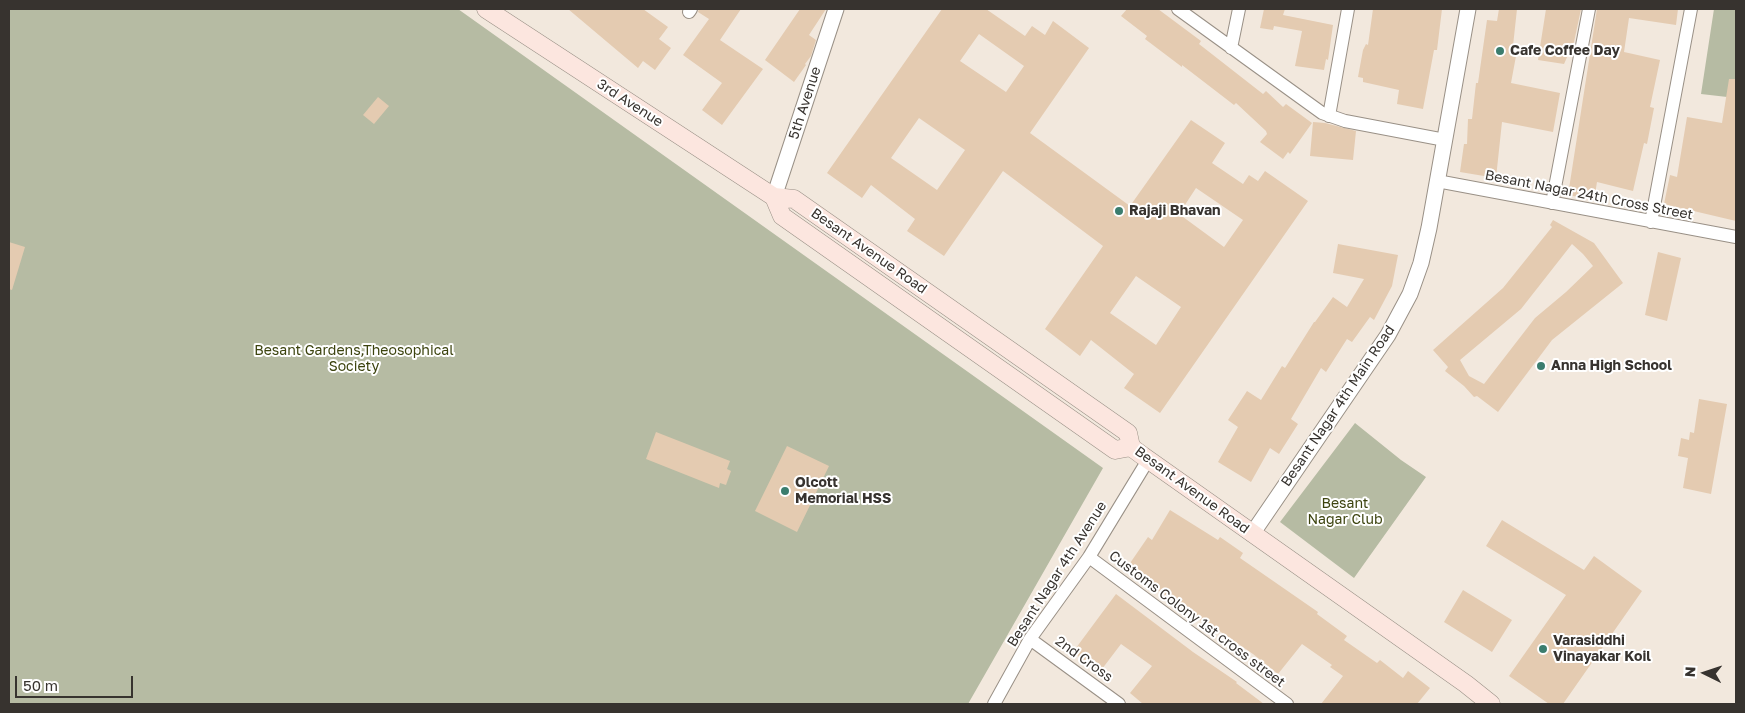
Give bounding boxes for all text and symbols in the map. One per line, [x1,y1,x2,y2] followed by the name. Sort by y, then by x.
[1510,43,1620,59] place label: Cafe Coffee Day
[1494,45,1506,57] marker: Cafe Coffee Day
[785,65,825,141] street label: 5th Avenue
[594,76,666,130] street label: 3rd Avenue
[1483,167,1695,223] street label: Besant Nagar 24th Cross Street
[1129,203,1221,219] place label: Rajaji Bhavan
[808,205,930,297] street label: Besant Avenue Road
[1113,205,1125,217] marker: Rajaji Bhavan
[1278,322,1398,490] street label: Besant Nagar 4th Main Road
[254,343,454,376] park label: Besant Gardens,Theosophical Society
[1551,358,1672,374] place label: Anna High School
[1535,360,1547,372] marker: Anna High School
[1131,443,1253,537] street label: Besant Avenue Road
[795,475,891,508] place label: Olcott Memorial HSS
[779,485,791,497] marker: Olcott Memorial HSS
[1307,496,1383,528] park label: Besant Nagar Club
[1004,498,1110,650] street label: Besant Nagar 4th Avenue
[1106,547,1288,691] street label: Customs Colony 1st cross street
[1052,633,1116,685] street label: 2nd Cross
[1553,633,1651,666] place label: Varasiddhi Vinayakar Koil
[1537,643,1549,655] marker: Varasiddhi Vinayakar Koil
[1680,648,1730,698] north arrow
[18,666,135,698] scale bar
[1681,666,1698,678] text: N
[23,676,58,694] text: 50 m

